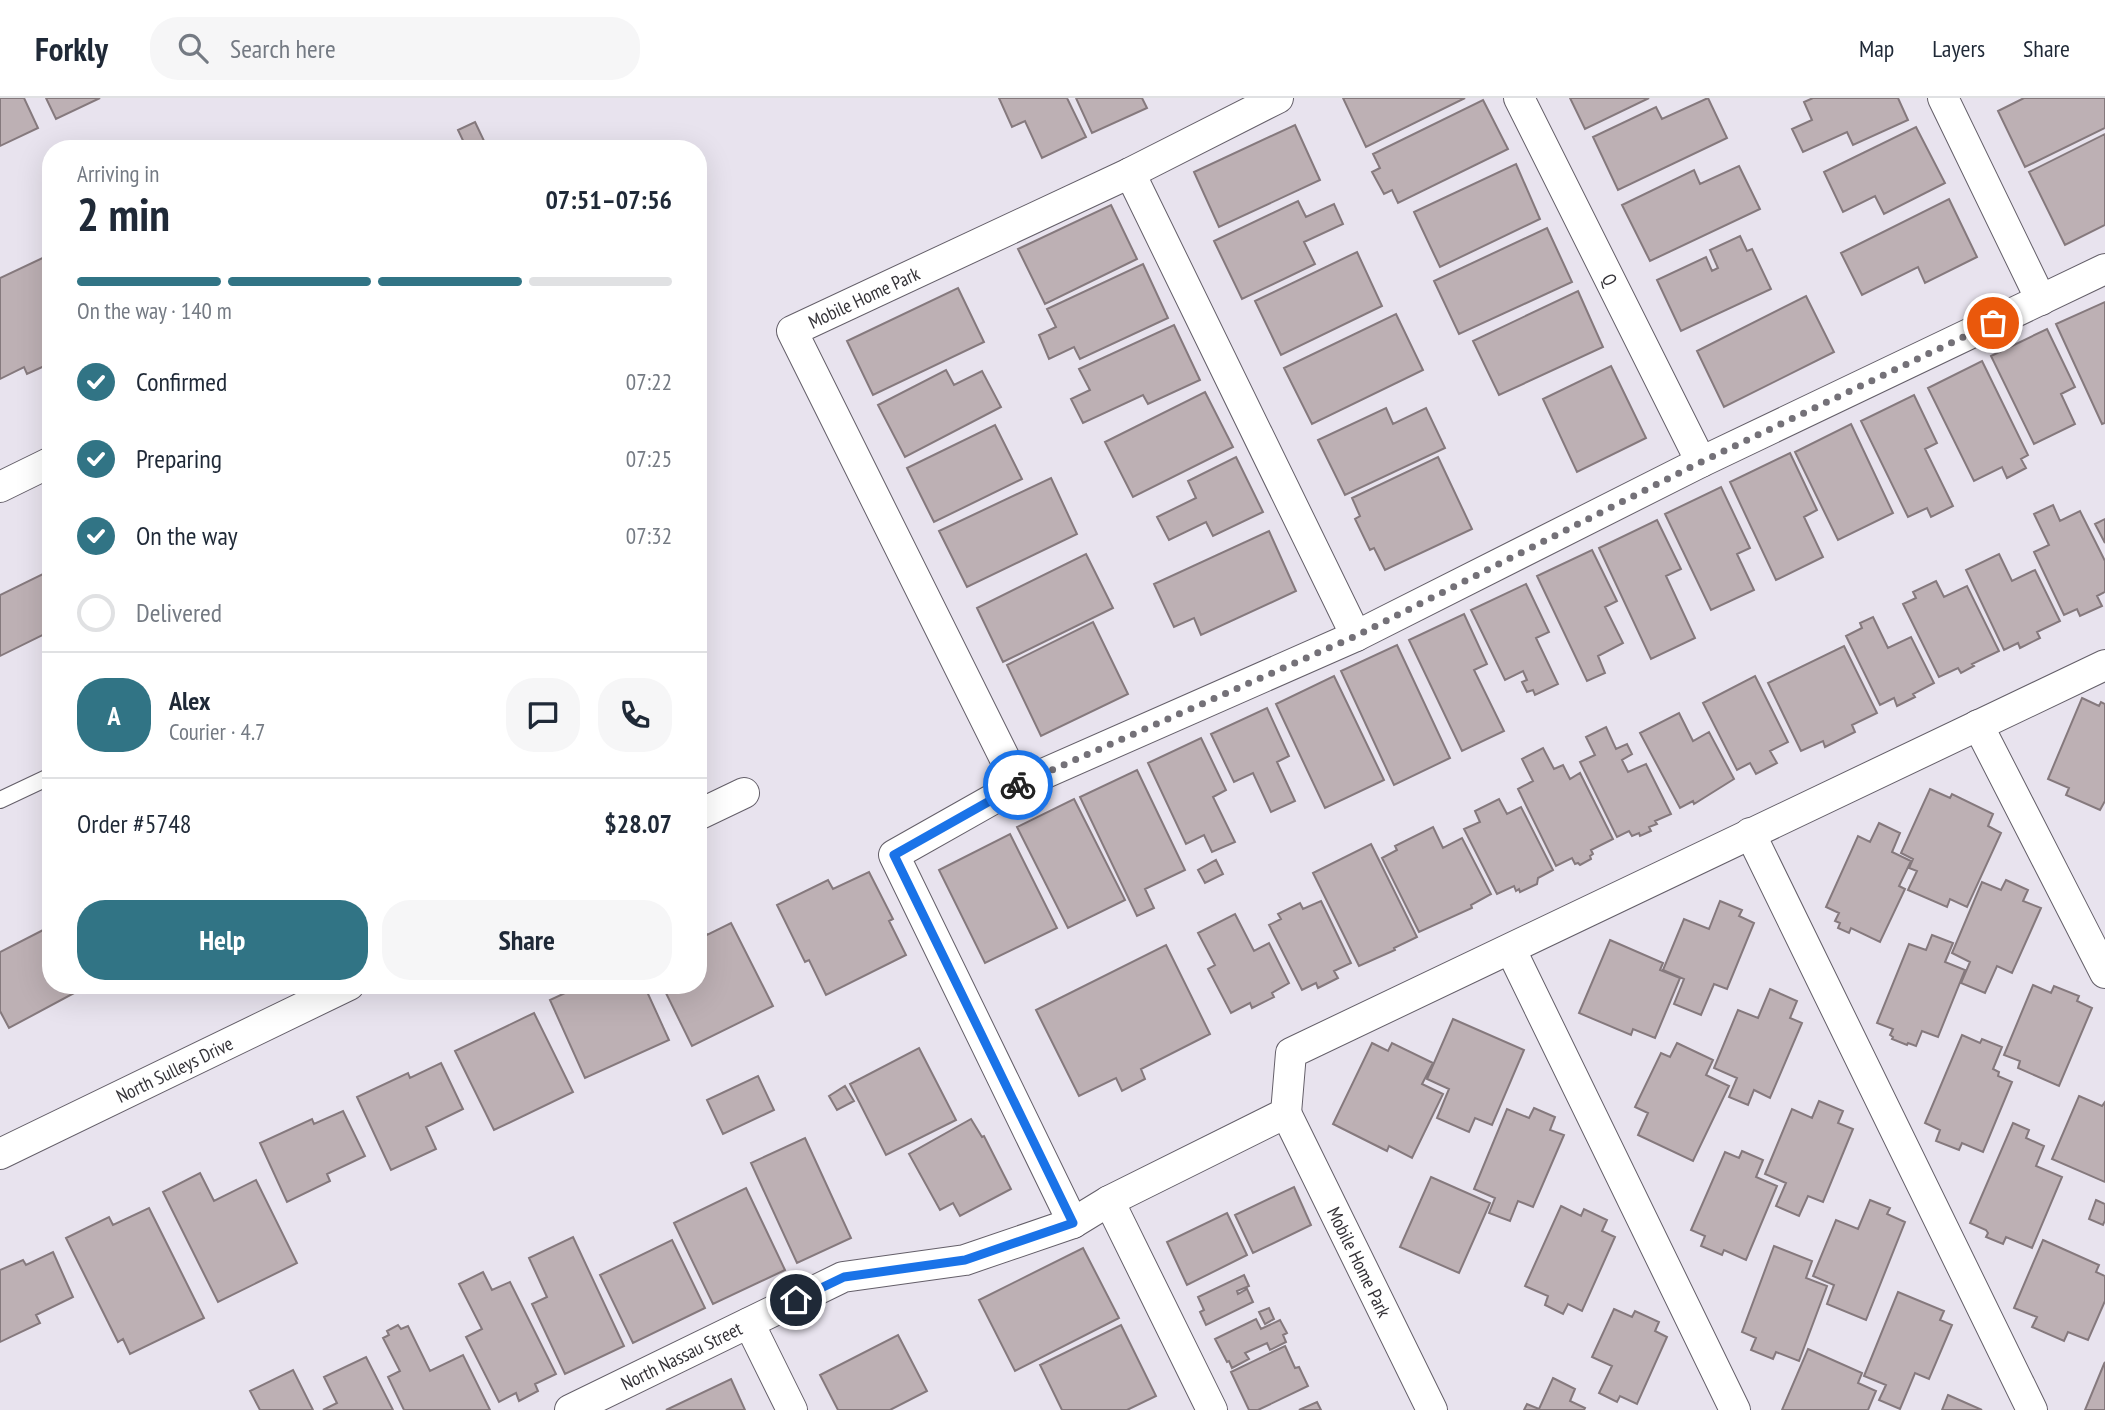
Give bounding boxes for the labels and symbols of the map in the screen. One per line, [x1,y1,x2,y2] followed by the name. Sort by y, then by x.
[804,261,924,334] street label: Mobile Home Park
[1597,270,1623,290] street label: Q
[1963,293,2023,353] pin
[983,750,1053,820] courier
[112,1031,237,1108] street label: North Sulleys Drive
[1322,1203,1397,1322] street label: Mobile Home Park
[766,1270,826,1330] pin
[617,1316,747,1395] street label: North Nassau Street

